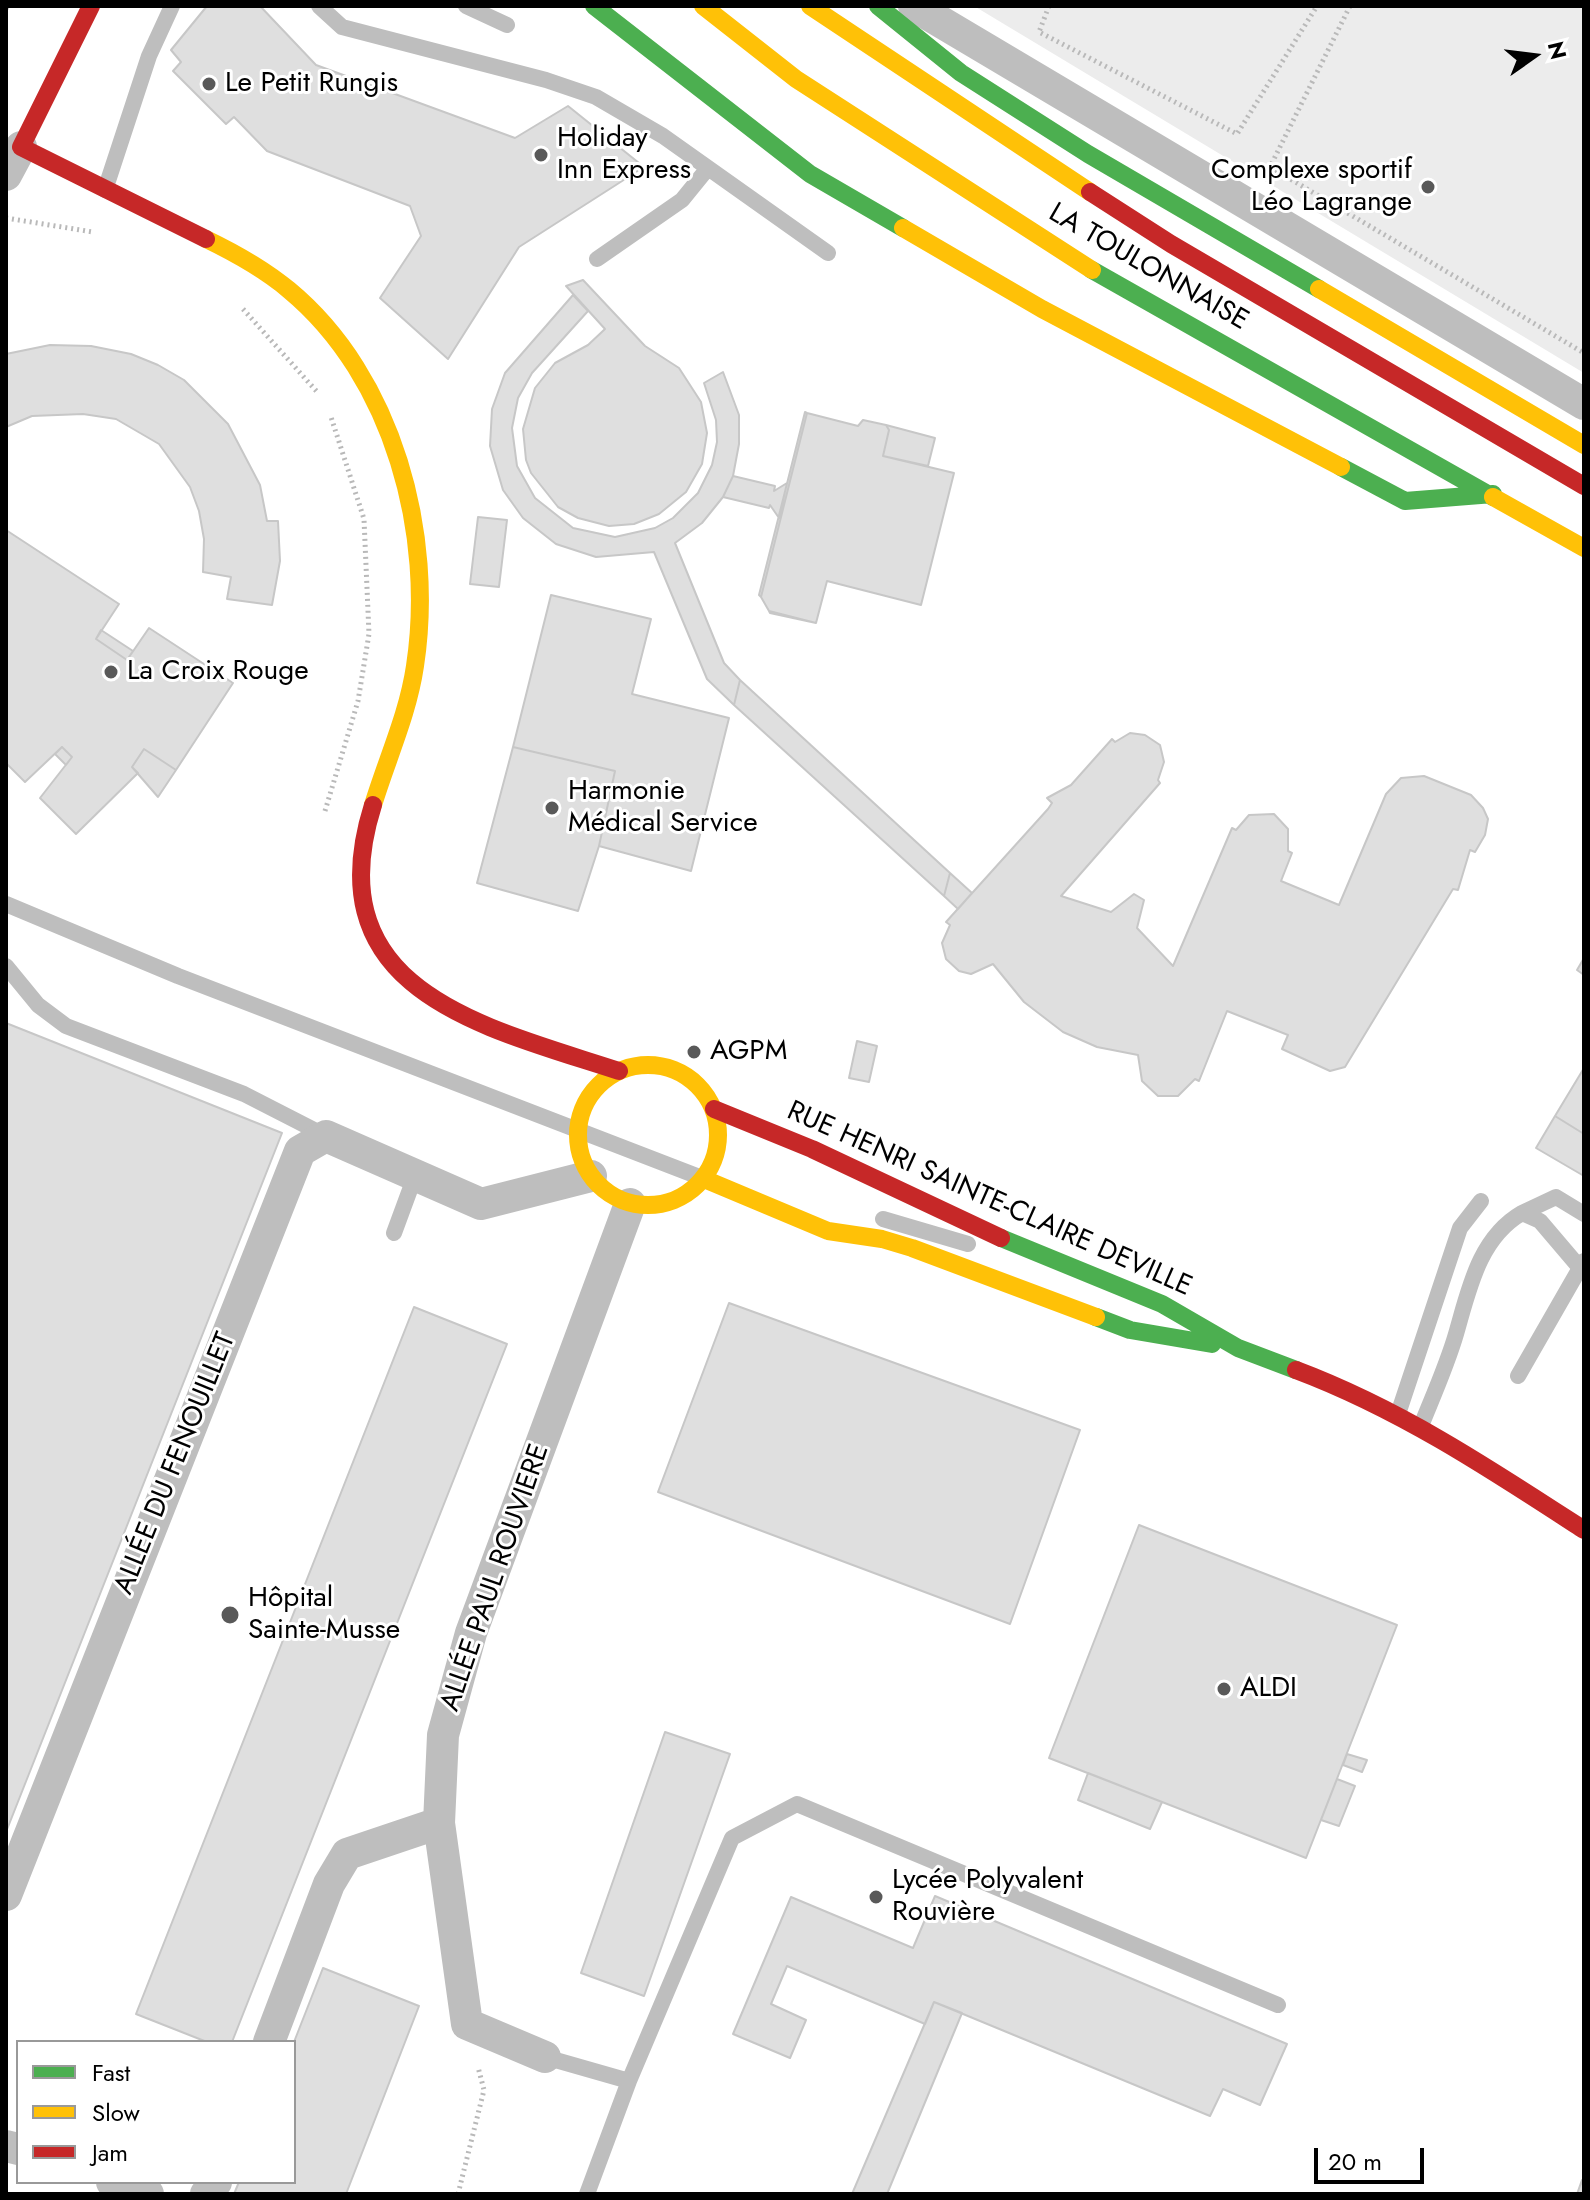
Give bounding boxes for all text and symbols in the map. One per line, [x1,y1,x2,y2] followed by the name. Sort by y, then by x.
[1494,16,1574,96] north arrow
[1540,38,1575,63] text: N
[225,67,398,101] place label: Le Petit Rungis
[200,75,218,93] marker: Le Petit Rungis
[557,122,691,188] place label: Holiday Inn Express
[532,146,550,164] marker: Holiday Inn Express
[1211,154,1412,220] place label: Complexe sportif Léo Lagrange
[1419,178,1437,196] marker: Complexe sportif Léo Lagrange
[1042,197,1254,339] street label: LA TOULONNAISE
[127,655,309,689] place label: La Croix Rouge
[102,663,120,681] marker: La Croix Rouge
[568,775,758,841] place label: Harmonie Médical Service
[543,799,561,817] marker: Harmonie Médical Service
[710,1035,787,1069] place label: AGPM
[685,1043,703,1061] marker: AGPM
[781,1095,1197,1305] street label: RUE HENRI SAINTE-CLAIRE DEVILLE
[108,1328,244,1600] street label: ALLÉE DU FENOUILLET
[434,1440,558,1716] street label: ALLÉE PAUL ROUVIERE
[248,1582,400,1648] place label: Hôpital Sainte-Musse
[219,1604,241,1626] marker: Hôpital Sainte-Musse
[1240,1672,1297,1706] place label: ALDI
[1215,1680,1233,1698] marker: ALDI
[892,1864,1083,1930] place label: Lycée Polyvalent Rouvière
[867,1888,885,1906] marker: Lycée Polyvalent Rouvière
[16,2040,296,2184] legend
[92,2055,130,2090] text: Fast
[92,2095,140,2130] text: Slow
[1318,2132,1428,2182] scale bar
[92,2135,128,2170] text: Jam
[1328,2144,1382,2179] text: 20 m

